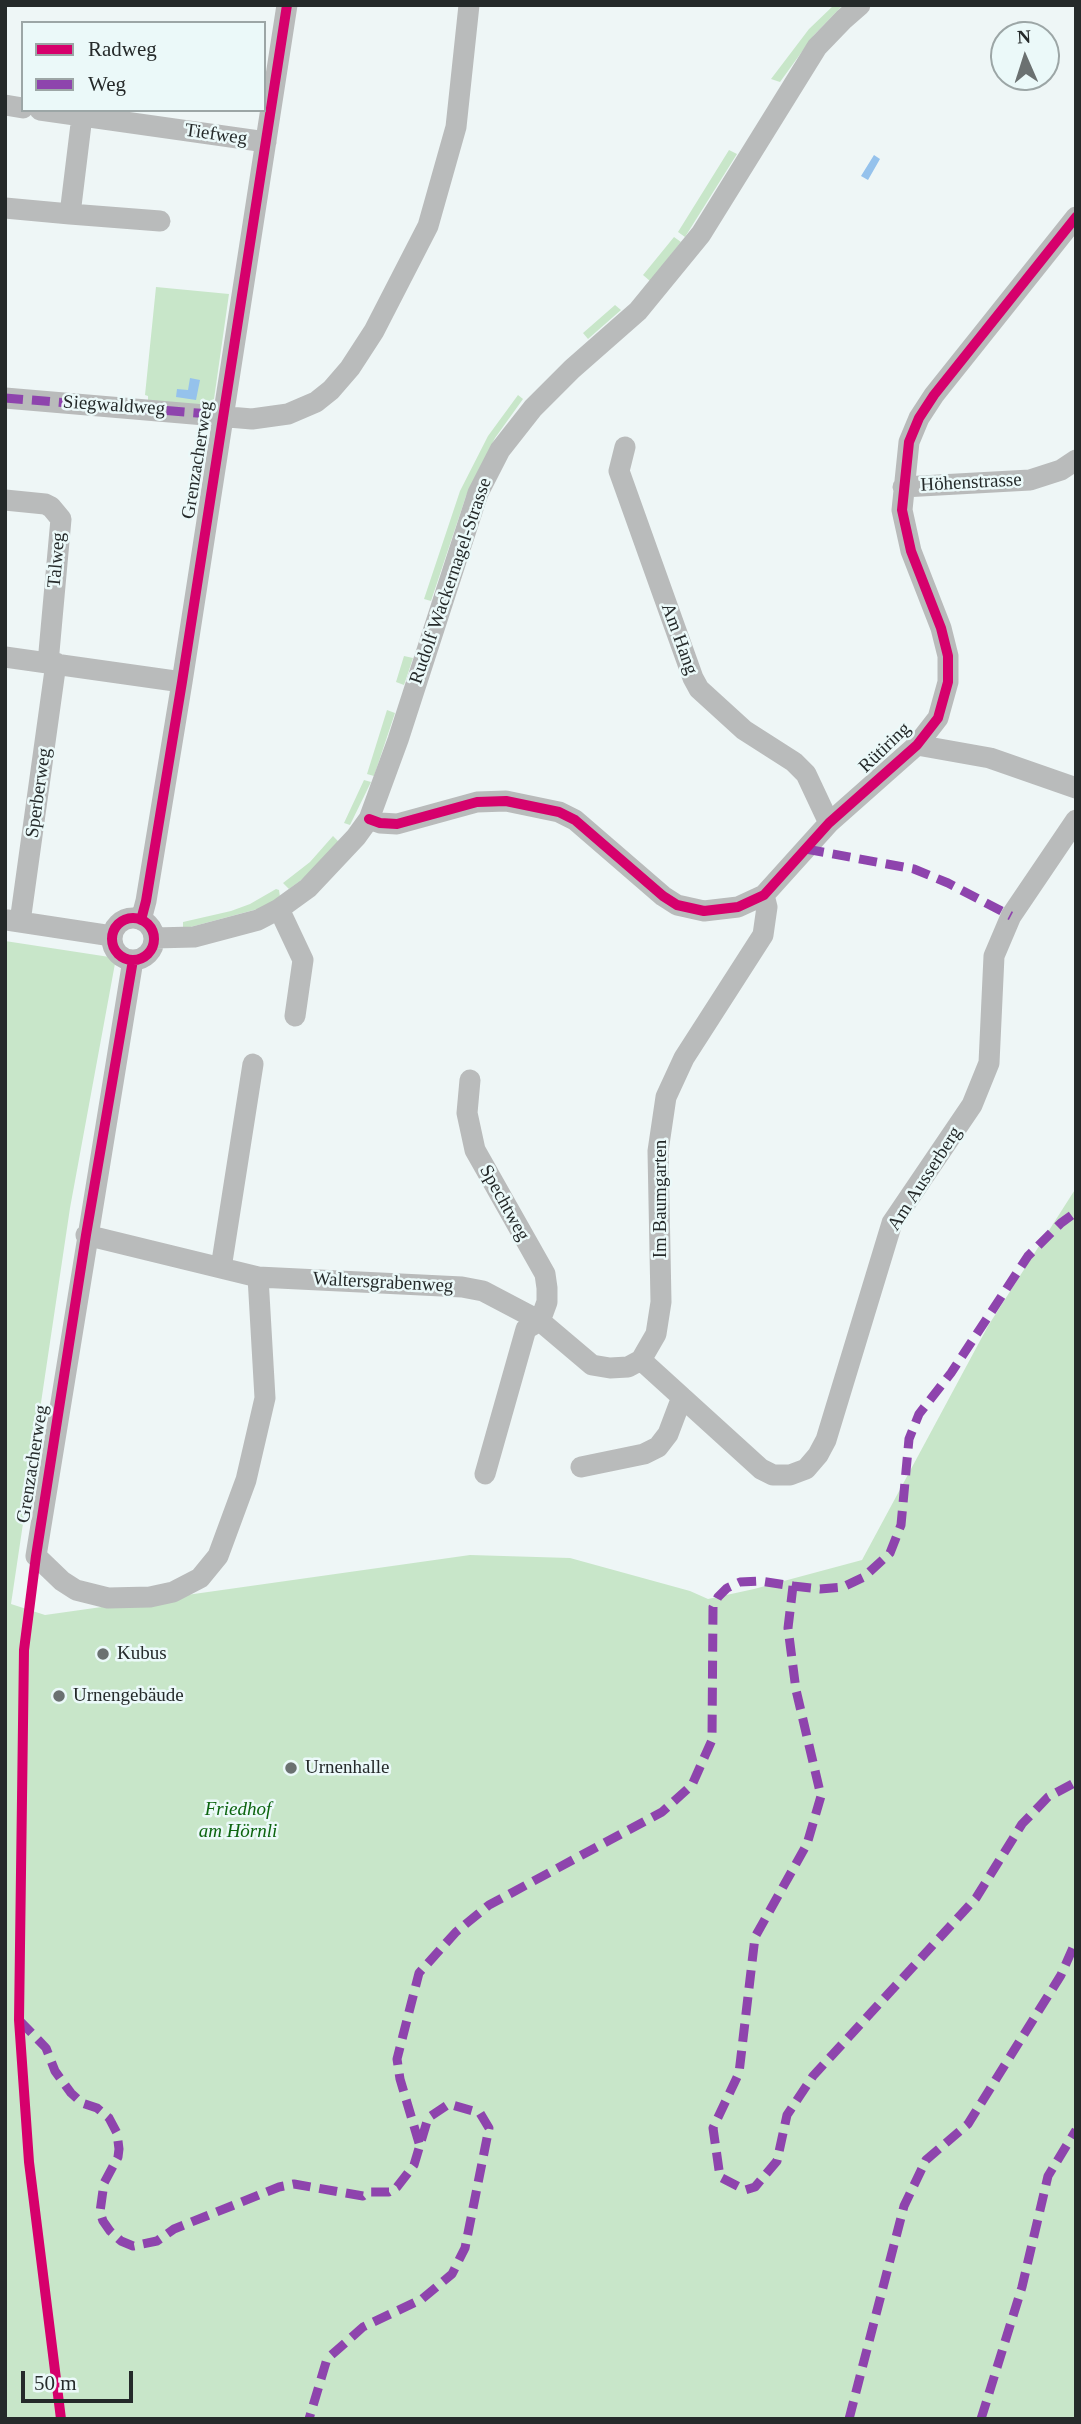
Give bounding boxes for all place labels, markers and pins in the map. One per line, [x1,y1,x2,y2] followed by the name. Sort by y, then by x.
[117,1643,167,1665] place label: Kubus
[95,1646,111,1662] marker: Kubus
[73,1685,184,1707] place label: Urnengebäude
[51,1688,67,1704] marker: Urnengebäude
[305,1757,389,1779] place label: Urnenhalle
[283,1760,299,1776] marker: Urnenhalle

